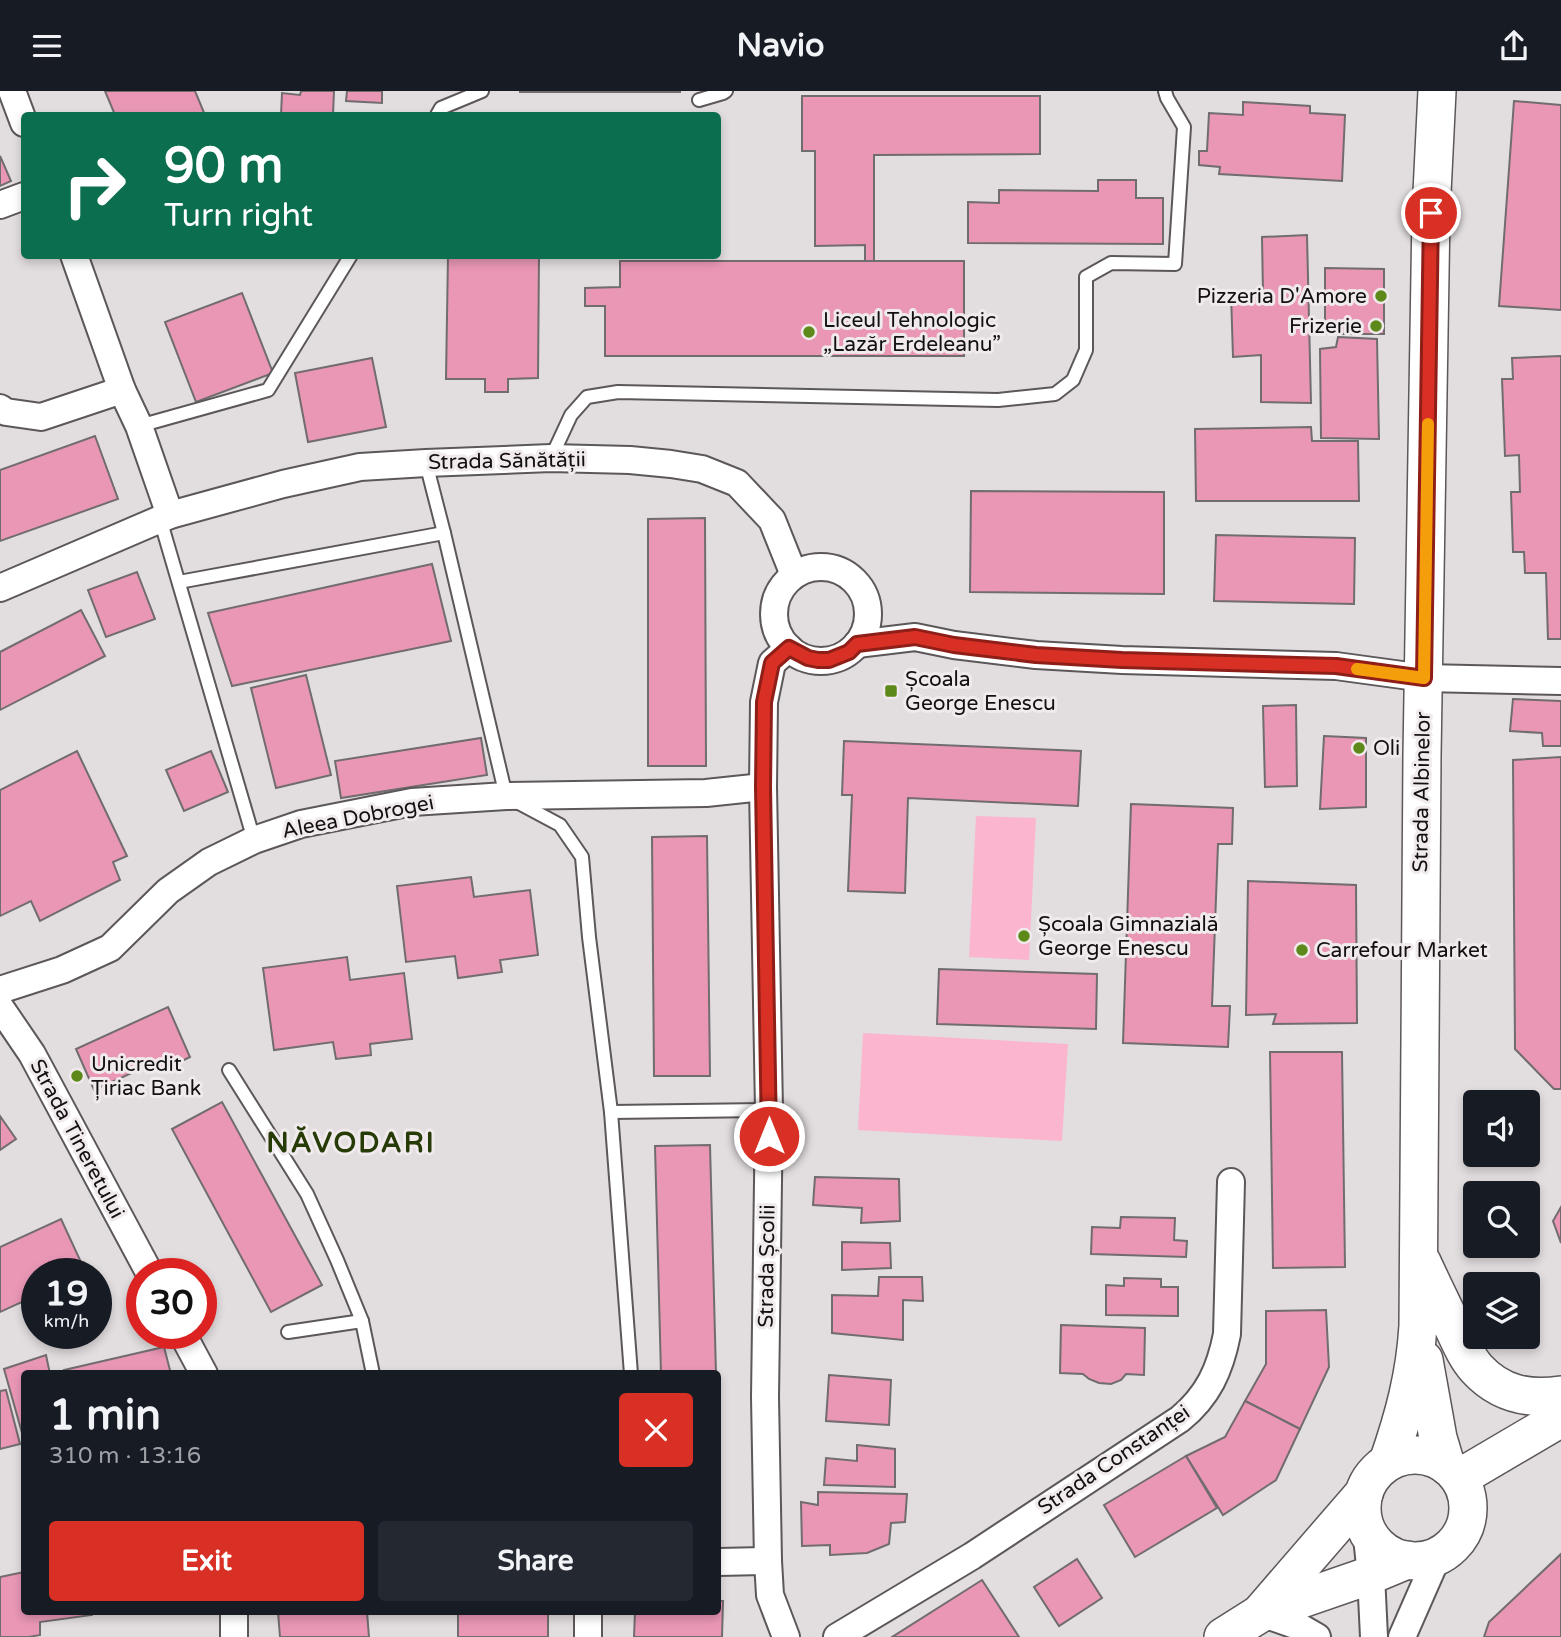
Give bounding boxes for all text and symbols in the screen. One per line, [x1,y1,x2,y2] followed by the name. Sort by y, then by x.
[28,27,66,65] icon: menu
[737,27,824,65] text: Navio
[1495,27,1533,65] icon: share
[164,137,283,196] text: 90 m
[49,140,140,231] icon: right
[1401,183,1461,243] pin
[1412,194,1450,232] icon: arrive
[164,197,313,235] text: Turn right
[1197,284,1367,309] place label: Pizzeria D'Amore
[1373,288,1389,304] marker: Pizzeria D'Amore
[823,308,1001,357] place label: Liceul Tehnologic „Lazăr Erdeleanu”
[1289,314,1362,339] place label: Frizerie
[1368,318,1384,334] marker: Frizerie
[801,324,817,340] marker: Liceul Tehnologic „Lazăr Erdeleanu”
[428,447,586,475] street label: Strada Sănătății
[905,667,1056,716] place label: Școala George Enescu
[883,683,899,699] marker: Școala George Enescu
[1408,711,1436,873] street label: Strada Albinelor
[1373,736,1400,761] place label: Oli
[1351,740,1367,756] marker: Oli
[280,790,436,844] street label: Aleea Dobrogei
[1038,912,1219,961] place label: Școala Gimnazială George Enescu
[1016,928,1032,944] marker: Școala Gimnazială George Enescu
[1316,938,1488,963] place label: Carrefour Market
[1294,942,1310,958] marker: Carrefour Market
[91,1052,201,1101] place label: Unicredit Țiriac Bank
[24,1055,130,1223] street label: Strada Tineretului
[69,1068,85,1084] marker: Unicredit Țiriac Bank
[1463,1090,1540,1349] map controls
[1463,1090,1540,1167] button: sound
[732,1099,806,1173] position arrow
[266,1126,436,1160] district label: NĂVODARI
[1463,1181,1540,1258] button: search
[753,1204,781,1328] street label: Strada Școlii
[126,1258,217,1349] speed limit sign: 30
[1463,1272,1540,1349] button: layers
[45,1273,88,1315] text: 19
[44,1310,89,1332] text: km/h
[49,1390,161,1441] text: 1 min
[619,1393,693,1467] button: close
[1033,1400,1195,1520] street label: Strada Constanței
[49,1442,201,1470] text: 310 m · 13:16
[49,1521,364,1601] button: Exit
[378,1521,693,1601] button: Share

